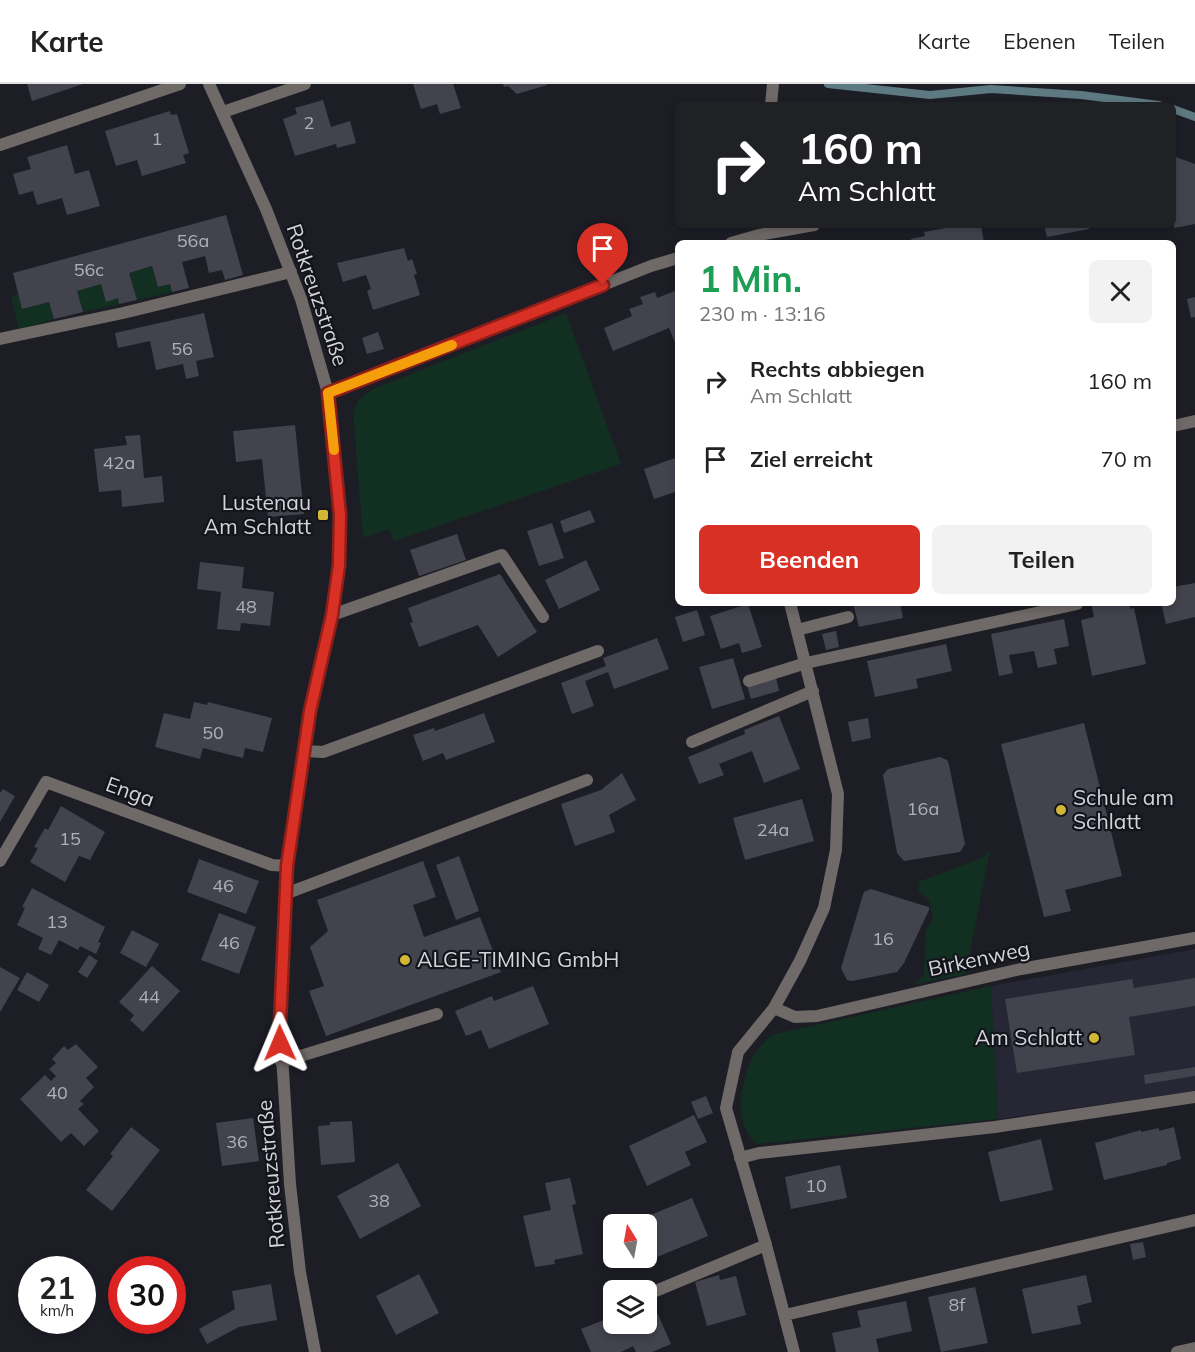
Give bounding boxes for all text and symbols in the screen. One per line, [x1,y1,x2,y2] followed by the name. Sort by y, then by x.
[30,24,104,59] text: Karte
[918,28,970,54] text: Karte
[1003,28,1076,54] text: Ebenen
[1109,28,1165,54] text: Teilen
[304,111,314,134] house number: 2
[798,122,923,175] text: 160 m
[699,126,777,204] icon: right
[152,127,162,150] house number: 1
[798,174,936,208] text: Am Schlatt
[281,220,354,369] street label: Rotkreuzstraße
[577,223,628,285] pin
[177,229,209,252] house number: 56a
[586,232,619,265] icon: arrive
[699,256,802,301] text: 1 Min.
[74,258,104,281] house number: 56c
[1089,260,1152,323] button: close
[699,301,825,326] text: 230 m · 13:16
[171,337,193,360] house number: 56
[750,355,925,383] text: Rechts abbiegen
[699,365,732,398] icon: right
[1087,367,1152,395] text: 160 m
[750,383,852,408] text: Am Schlatt
[699,443,732,476] icon: arrive
[750,445,873,473] text: Ziel erreicht
[1101,445,1152,473] text: 70 m
[103,451,135,474] house number: 42a
[204,489,311,539] place label: Lustenau Am Schlatt
[316,508,330,522] marker: Lustenau Am Schlatt
[699,525,920,594] button: Beenden
[932,525,1152,594] button: Teilen
[235,595,257,618] house number: 48
[202,721,224,744] house number: 50
[102,770,158,812] street label: Enga
[1073,784,1174,834] place label: Schule am Schlatt
[907,797,939,820] house number: 16a
[1054,803,1068,817] marker: Schule am Schlatt
[757,818,789,841] house number: 24a
[59,827,81,850] house number: 15
[212,874,234,897] house number: 46
[46,910,68,933] house number: 13
[872,927,894,950] house number: 16
[218,931,240,954] house number: 46
[926,935,1032,981] street label: Birkenweg
[417,946,619,972] place label: ALGE-TIMING GmbH
[398,953,412,967] marker: ALGE-TIMING GmbH
[138,985,160,1008] house number: 44
[248,1011,312,1075] position arrow
[975,1024,1082,1050] place label: Am Schlatt
[1087,1031,1101,1045] marker: Am Schlatt
[46,1081,68,1104] house number: 40
[251,1099,289,1249] street label: Rotkreuzstraße
[226,1130,248,1153] house number: 36
[805,1174,827,1197] house number: 10
[368,1189,390,1212] house number: 38
[603,1214,657,1268] north arrow
[603,1214,657,1334] map controls
[108,1256,186,1334] speed limit sign: 30
[39,1269,75,1307] text: 21
[603,1280,657,1334] button: layers
[949,1293,966,1316] house number: 8f
[40,1301,74,1320] text: km/h

